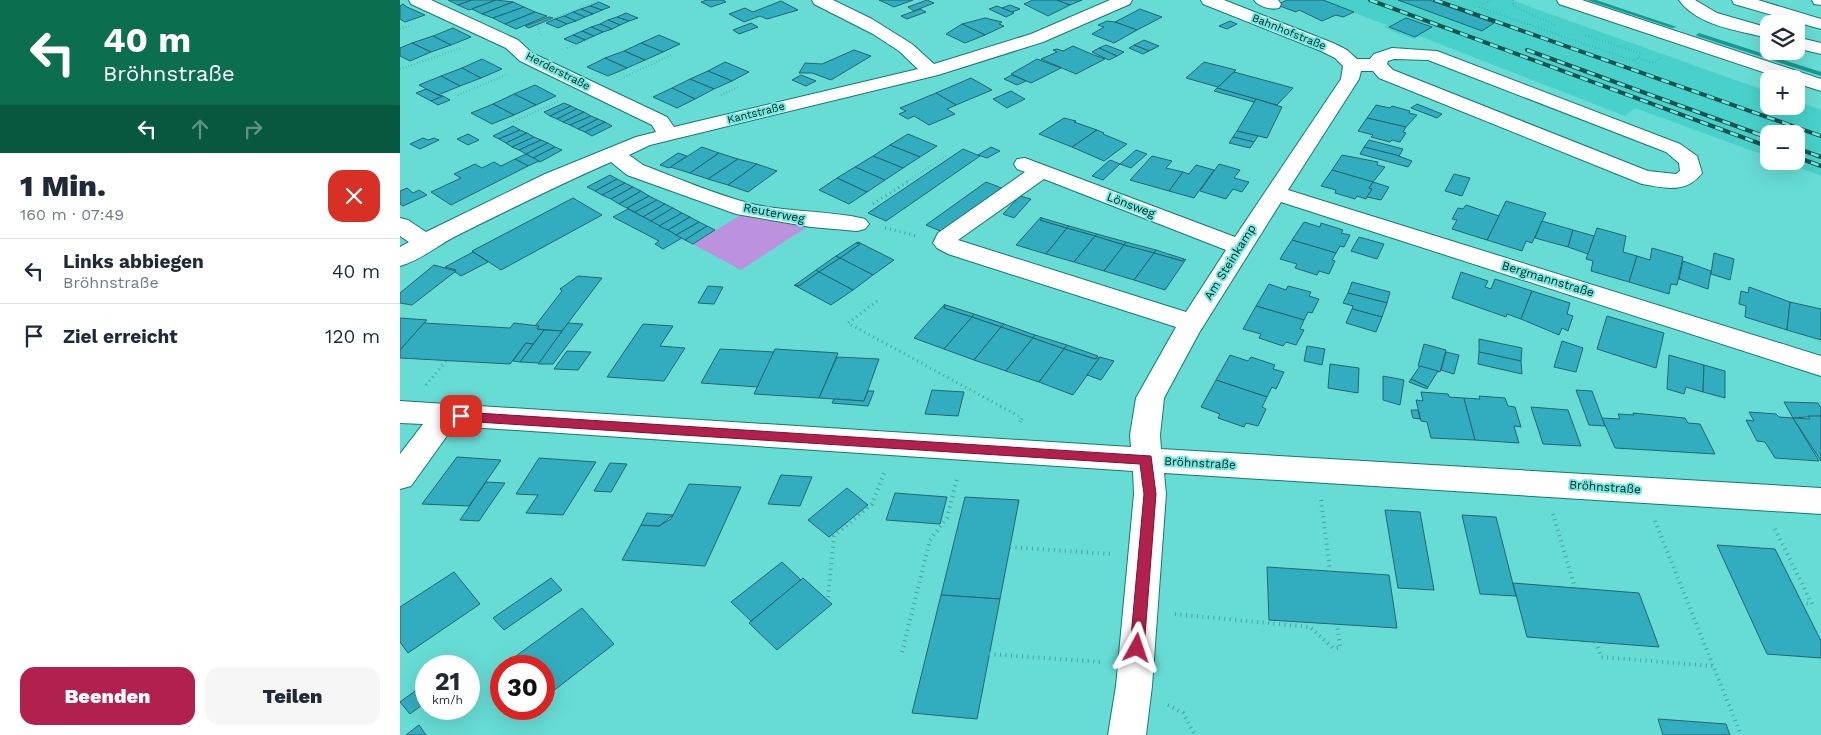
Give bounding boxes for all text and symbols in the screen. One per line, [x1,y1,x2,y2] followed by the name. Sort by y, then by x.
[1250,11,1328,53] street label: Bahnhofstraße
[1760,15,1805,170] map controls
[1760,15,1805,60] button: layers
[103,19,191,61] text: 40 m
[20,20,85,85] icon: left
[524,49,592,93] street label: Herderstraße
[103,61,235,86] text: Bröhnstraße
[1760,70,1805,115] button: +
[726,100,786,126] street label: Kantstraße
[133,115,161,143] icon: left
[186,115,214,143] icon: ahead
[239,115,267,143] icon: right
[1760,125,1805,170] button: −
[20,168,106,203] text: 1 Min.
[328,170,380,222] button: close
[1105,189,1158,221] street label: Lönsweg
[742,200,806,226] street label: Reuterweg
[20,205,124,224] text: 160 m · 07:49
[1201,222,1259,302] street label: Am Steinkamp
[63,250,204,273] text: Links abbiegen
[20,257,48,285] icon: left
[1500,258,1596,300] street label: Bergmannstraße
[332,260,380,283] text: 40 m
[63,273,159,292] text: Bröhnstraße
[20,322,48,350] icon: arrive
[63,325,178,348] text: Ziel erreicht
[325,325,380,348] text: 120 m
[440,395,482,437] pin
[447,402,475,430] icon: arrive
[1164,454,1236,472] street label: Bröhnstraße
[1569,478,1641,496] street label: Bröhnstraße
[1110,621,1162,673] position arrow
[490,655,555,720] speed limit sign: 30
[20,667,195,725] button: Beenden
[205,667,380,725] button: Teilen
[435,667,460,696] text: 21
[432,693,463,707] text: km/h

